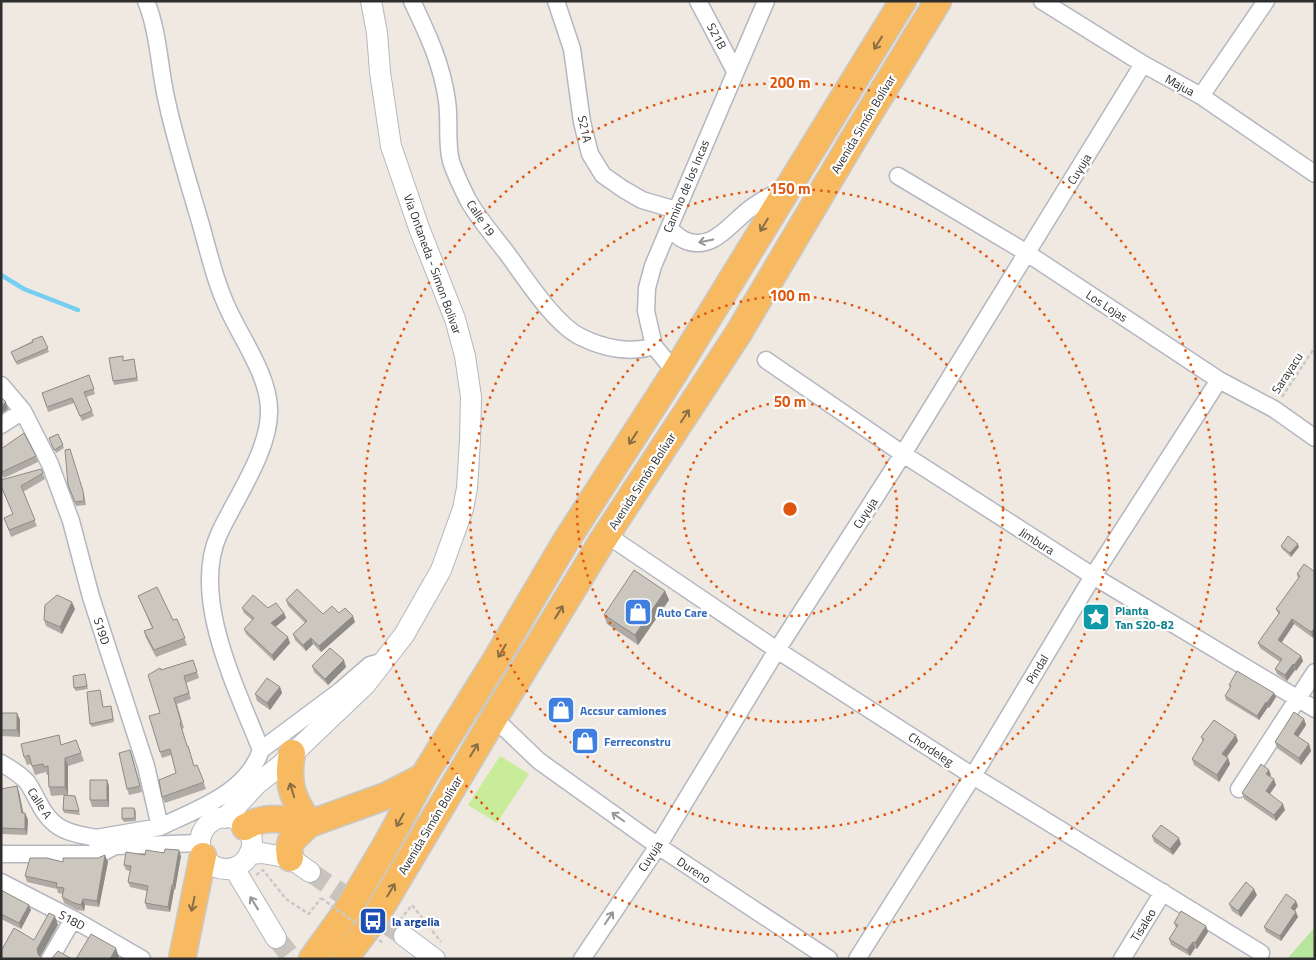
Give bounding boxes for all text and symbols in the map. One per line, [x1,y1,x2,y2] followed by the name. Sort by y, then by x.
[702,19,732,53] street label: S21B
[872,35,882,49] one-way arrow
[1162,69,1198,101] street label: Majua
[769,71,811,94] text: 200 m
[826,71,900,177] street label: Avenida Simón Bolívar
[573,114,597,144] street label: S21A
[658,136,714,235] street label: Camino de los Incas
[1062,150,1096,188] street label: Cuyuja
[769,177,811,200] text: 150 m
[399,191,467,337] street label: Via Ontaneda - Simon Bolivar
[462,196,500,240] street label: Calle 19
[759,218,769,232] one-way arrow
[698,236,714,246] one-way arrow
[769,284,811,307] text: 100 m
[1082,285,1132,327] street label: Los Lojas
[1267,349,1307,397] street label: Sarayacu
[774,390,806,413] text: 50 m
[679,409,690,423] one-way arrow
[603,429,681,533] street label: Avenida Simón Bolívar
[627,430,637,444] one-way arrow
[848,494,882,532] street label: Cuyuja
[781,500,799,518] centre of rings
[1015,522,1059,560] street label: Jimbura
[623,597,653,627] shop icon: Auto Care
[1115,601,1174,634] place label: Planta Tan S20-82
[1081,602,1111,632] place icon: Planta Tan S20-82
[657,603,707,622] place label: Auto Care
[555,605,565,619] one-way arrow
[89,615,115,647] street label: S19D
[496,643,506,657] one-way arrow
[1021,651,1053,687] street label: Pindal
[546,695,576,725] shop icon: Accsur camiones
[580,701,667,720] place label: Accsur camiones
[570,726,600,756] shop icon: Ferreconstru
[905,727,957,771] street label: Chordeleg
[604,732,671,751] place label: Ferreconstru
[470,744,480,758] one-way arrow
[393,772,467,878] street label: Avenida Simón Bolívar
[287,783,297,799] one-way arrow
[23,784,57,822] street label: Calle A
[395,812,404,827] one-way arrow
[611,812,625,822] one-way arrow
[633,837,667,875] street label: Cuyuja
[673,852,715,888] street label: Dureno
[387,883,397,897] one-way arrow
[188,896,198,912] one-way arrow
[249,897,259,911] one-way arrow
[55,905,89,935] street label: S18D
[1125,905,1161,945] street label: Tisaleo
[358,906,388,936] bus stop icon: la argelia
[604,911,614,925] one-way arrow
[392,912,440,931] place label: la argelia

